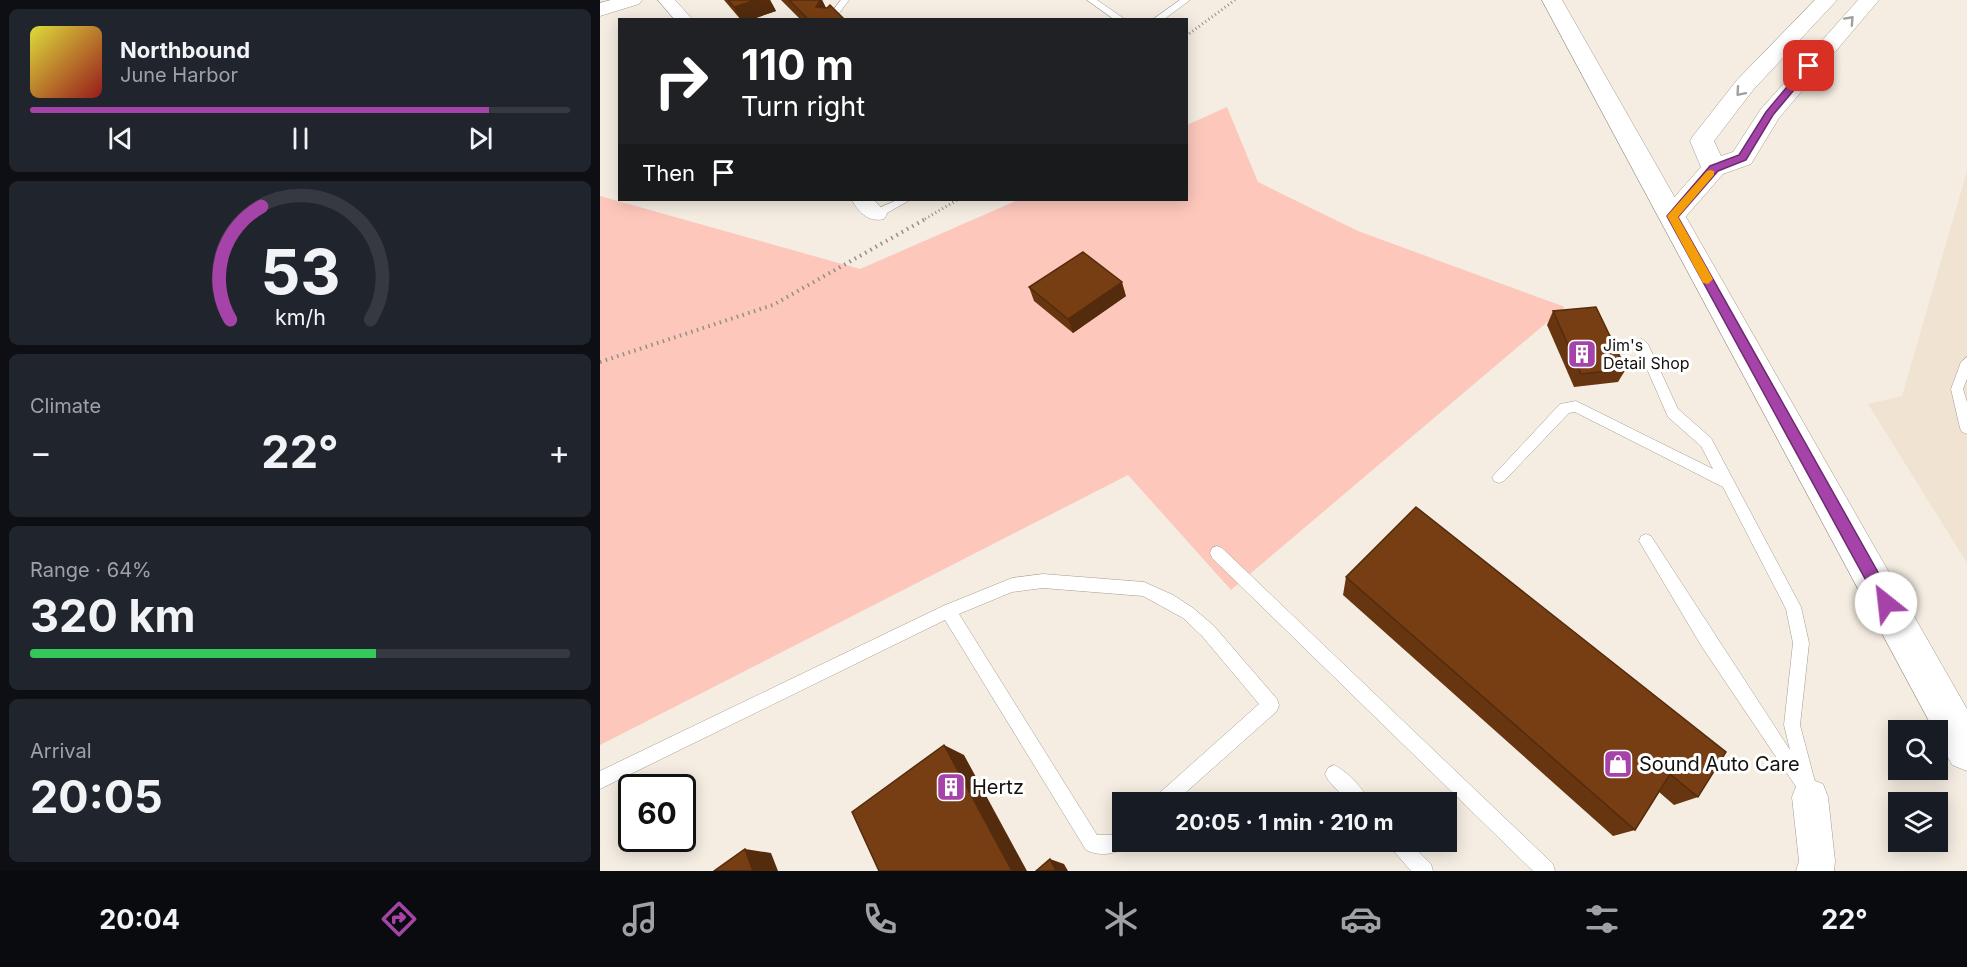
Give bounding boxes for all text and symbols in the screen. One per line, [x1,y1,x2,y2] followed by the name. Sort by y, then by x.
[1843,16,1854,27] one-way arrow
[120,37,250,63] text: Northbound
[741,39,854,90] text: 110 m
[1783,40,1834,91] pin
[642,42,720,120] icon: right
[1792,49,1825,82] icon: arrive
[120,63,238,87] text: June Harbor
[1736,85,1747,96] one-way arrow
[741,90,865,123] text: Turn right
[104,122,137,155] icon: previous
[284,122,317,155] icon: pause
[464,122,497,155] icon: next
[707,156,740,189] icon: arrive
[642,160,695,186] text: Then
[260,234,340,309] text: 53
[275,305,325,331] text: km/h
[1603,335,1690,373] place label: Jim's Detail Shop
[1566,338,1598,370] building icon: Jim's Detail Shop
[30,394,101,418] text: Climate
[261,424,339,479] text: 22°
[30,432,52,472] text: −
[548,432,570,472] text: +
[30,558,152,582] text: Range · 64%
[1854,571,1918,635] position arrow
[30,588,196,643] text: 320 km
[1888,720,1948,852] map controls
[1888,720,1948,780] button: search
[30,739,92,763] text: Arrival
[1602,748,1634,780] shop icon: Sound Auto Care
[1639,752,1800,776] place label: Sound Auto Care
[30,769,163,824] text: 20:05
[935,771,967,803] building icon: Hertz
[618,774,696,852] speed limit sign: 60
[972,775,1024,799] place label: Hertz
[1888,792,1948,852] button: layers
[1175,809,1394,835] text: 20:05 · 1 min · 210 m
[378,898,420,940] icon: directions
[619,898,661,940] icon: music
[859,898,901,940] icon: phone
[1100,898,1142,940] icon: climate
[1340,898,1382,940] icon: car
[1581,898,1623,940] icon: filters
[99,903,180,936] text: 20:04
[1821,903,1868,936] text: 22°

